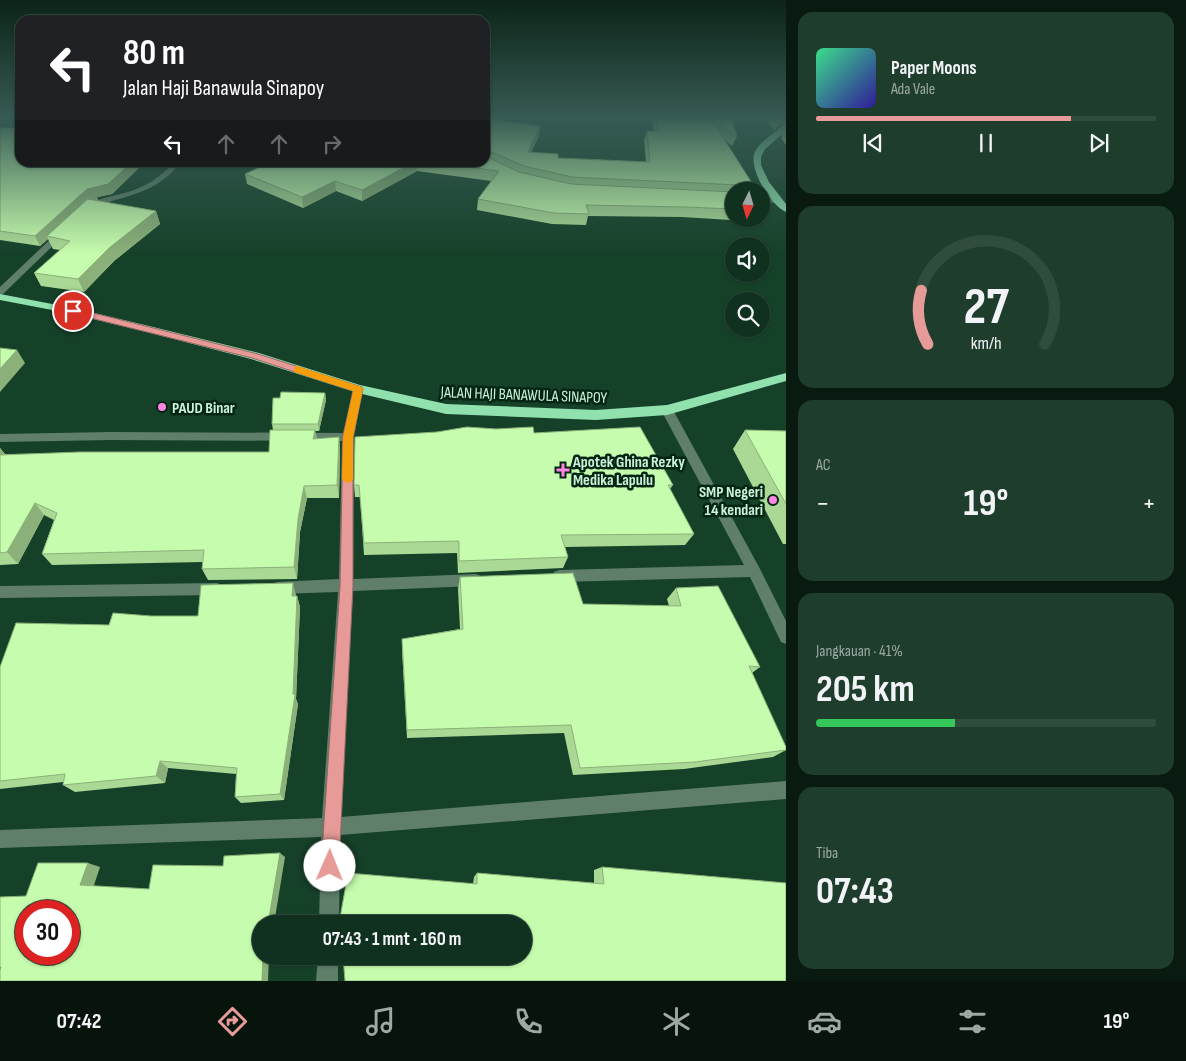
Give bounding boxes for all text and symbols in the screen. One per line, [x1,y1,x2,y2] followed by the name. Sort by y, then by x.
[123,32,185,75] text: 80 m
[40,35,105,100] icon: left
[891,57,977,80] text: Paper Moons
[123,75,324,102] text: Jalan Haji Banawula Sinapoy
[891,80,935,99] text: Ada Vale
[859,129,887,157] icon: previous
[972,129,1000,157] icon: pause
[1085,129,1113,157] icon: next
[159,130,187,158] icon: left
[212,130,240,158] icon: ahead
[265,130,293,158] icon: ahead
[318,130,346,158] icon: right
[725,182,770,228] north arrow
[725,182,770,337] map controls
[725,237,770,282] button: sound
[963,276,1009,339] text: 27
[52,290,94,332] pin
[725,292,770,337] button: search
[59,297,87,325] icon: arrive
[971,333,1001,354] text: km/h
[439,383,608,408] street label: JALAN HAJI BANAWULA SINAPOY
[172,399,235,418] place label: PAUD Binar
[156,401,168,413] marker: PAUD Binar
[572,453,685,490] place label: Apotek Ghina Rezky Medika Lapulu
[816,456,830,475] text: AC
[557,464,569,476] marker: Apotek Ghina Rezky Medika Lapulu
[964,481,1008,526] text: 19°
[699,483,763,520] place label: SMP Negeri 14 kendari
[816,487,830,520] text: −
[1142,487,1156,520] text: +
[767,494,779,506] marker: SMP Negeri 14 kendari
[816,642,903,661] text: Jangkauan · 41%
[816,667,915,712] text: 205 km
[303,839,355,891] position arrow
[816,844,838,863] text: Tiba
[816,869,894,914] text: 07:43
[15,900,80,965] speed limit sign: 30
[323,928,461,951] text: 07:43 · 1 mnt · 160 m
[215,1004,250,1039] icon: directions
[363,1004,398,1039] icon: music
[511,1004,546,1039] icon: phone
[659,1004,694,1039] icon: climate
[807,1004,842,1039] icon: car
[955,1004,990,1039] icon: filters
[57,1008,101,1035] text: 07:42
[1103,1008,1129,1035] text: 19°

